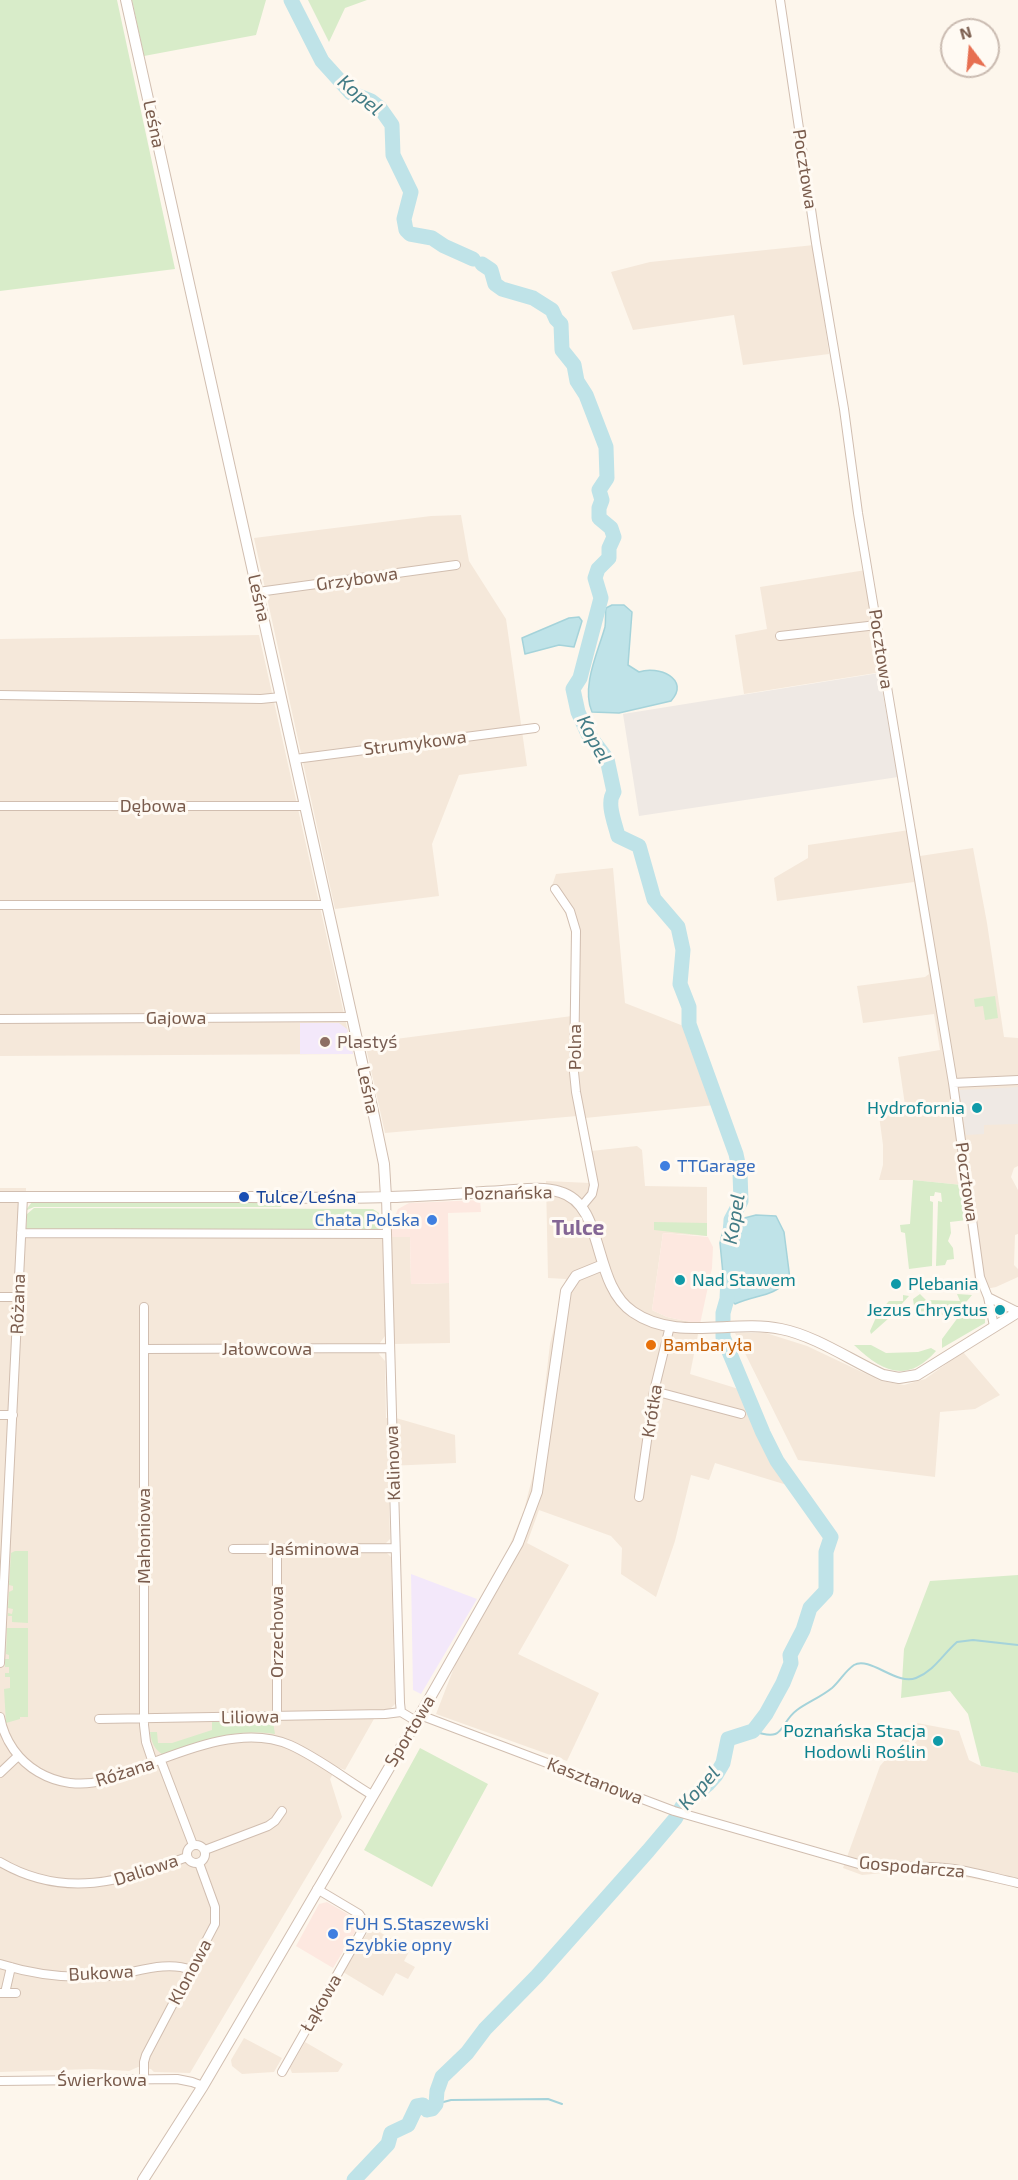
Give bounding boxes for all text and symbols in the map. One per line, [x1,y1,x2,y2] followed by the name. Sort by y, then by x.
[940,18,1000,78] north arrow
[957,21,974,43] text: N
[333,69,387,121] water label: Kopel
[138,98,170,150] street label: Leśna
[788,128,822,210] street label: Pocztowa
[315,563,399,595] street label: Grzybowa
[243,572,275,624] street label: Leśna
[864,608,898,690] street label: Pocztowa
[571,711,617,767] water label: Kopel
[362,726,468,760] street label: Strumykowa
[120,795,186,817] street label: Dębowa
[146,1007,206,1029] street label: Gajowa
[564,1024,586,1070] street label: Polna
[337,1031,398,1053] place label: Plastyś
[318,1035,332,1049] marker: Plastyś
[352,1064,384,1116] street label: Leśna
[867,1097,965,1119] place label: Hydrofornia
[970,1101,984,1115] marker: Hydrofornia
[951,1141,983,1223] street label: Pocztowa
[677,1155,756,1177] place label: TTGarage
[658,1159,672,1173] marker: TTGarage
[463,1181,553,1205] street label: Poznańska
[256,1186,356,1208] place label: Tulce/Leśna
[237,1190,251,1204] marker: Tulce/Leśna
[718,1192,750,1246] water label: Kopel
[314,1209,420,1231] place label: Chata Polska
[425,1213,439,1227] marker: Chata Polska
[552,1215,604,1241] district label: Tulce
[692,1269,796,1291] place label: Nad Stawem
[6,1273,30,1335] street label: Różana
[673,1273,687,1287] marker: Nad Stawem
[908,1273,979,1295] place label: Plebania
[889,1277,903,1291] marker: Plebania
[867,1299,988,1321] place label: Jezus Chrystus
[993,1303,1007,1317] marker: Jezus Chrystus
[663,1334,752,1356] place label: Bambaryła
[222,1338,312,1360] street label: Jałowcowa
[644,1338,658,1352] marker: Bambaryła
[637,1383,667,1439] street label: Krótka
[381,1425,405,1501] street label: Kalinowa
[133,1488,155,1584] street label: Mahoniowa
[269,1538,359,1560] street label: Jaśminowa
[266,1586,288,1678] street label: Orzechowa
[380,1691,440,1771] street label: Sportowa
[221,1706,279,1728] street label: Liliowa
[783,1720,926,1762] place label: Poznańska Stacja Hodowli Roślin
[931,1734,945,1748] marker: Poznańska Stacja Hodowli Roślin
[93,1752,157,1792] street label: Różana
[544,1753,646,1809] street label: Kasztanowa
[673,1761,725,1815] water label: Kopel
[111,1849,181,1891] street label: Daliowa
[858,1852,966,1882] street label: Gospodarcza
[345,1913,489,1956] place label: FUH S.Staszewski Szybkie opny
[326,1927,340,1941] marker: FUH S.Staszewski Szybkie opny
[164,1935,216,2009] street label: Klonowa
[68,1961,134,1985] street label: Bukowa
[296,1970,346,2036] street label: Łąkowa
[57,2069,147,2091] street label: Świerkowa

